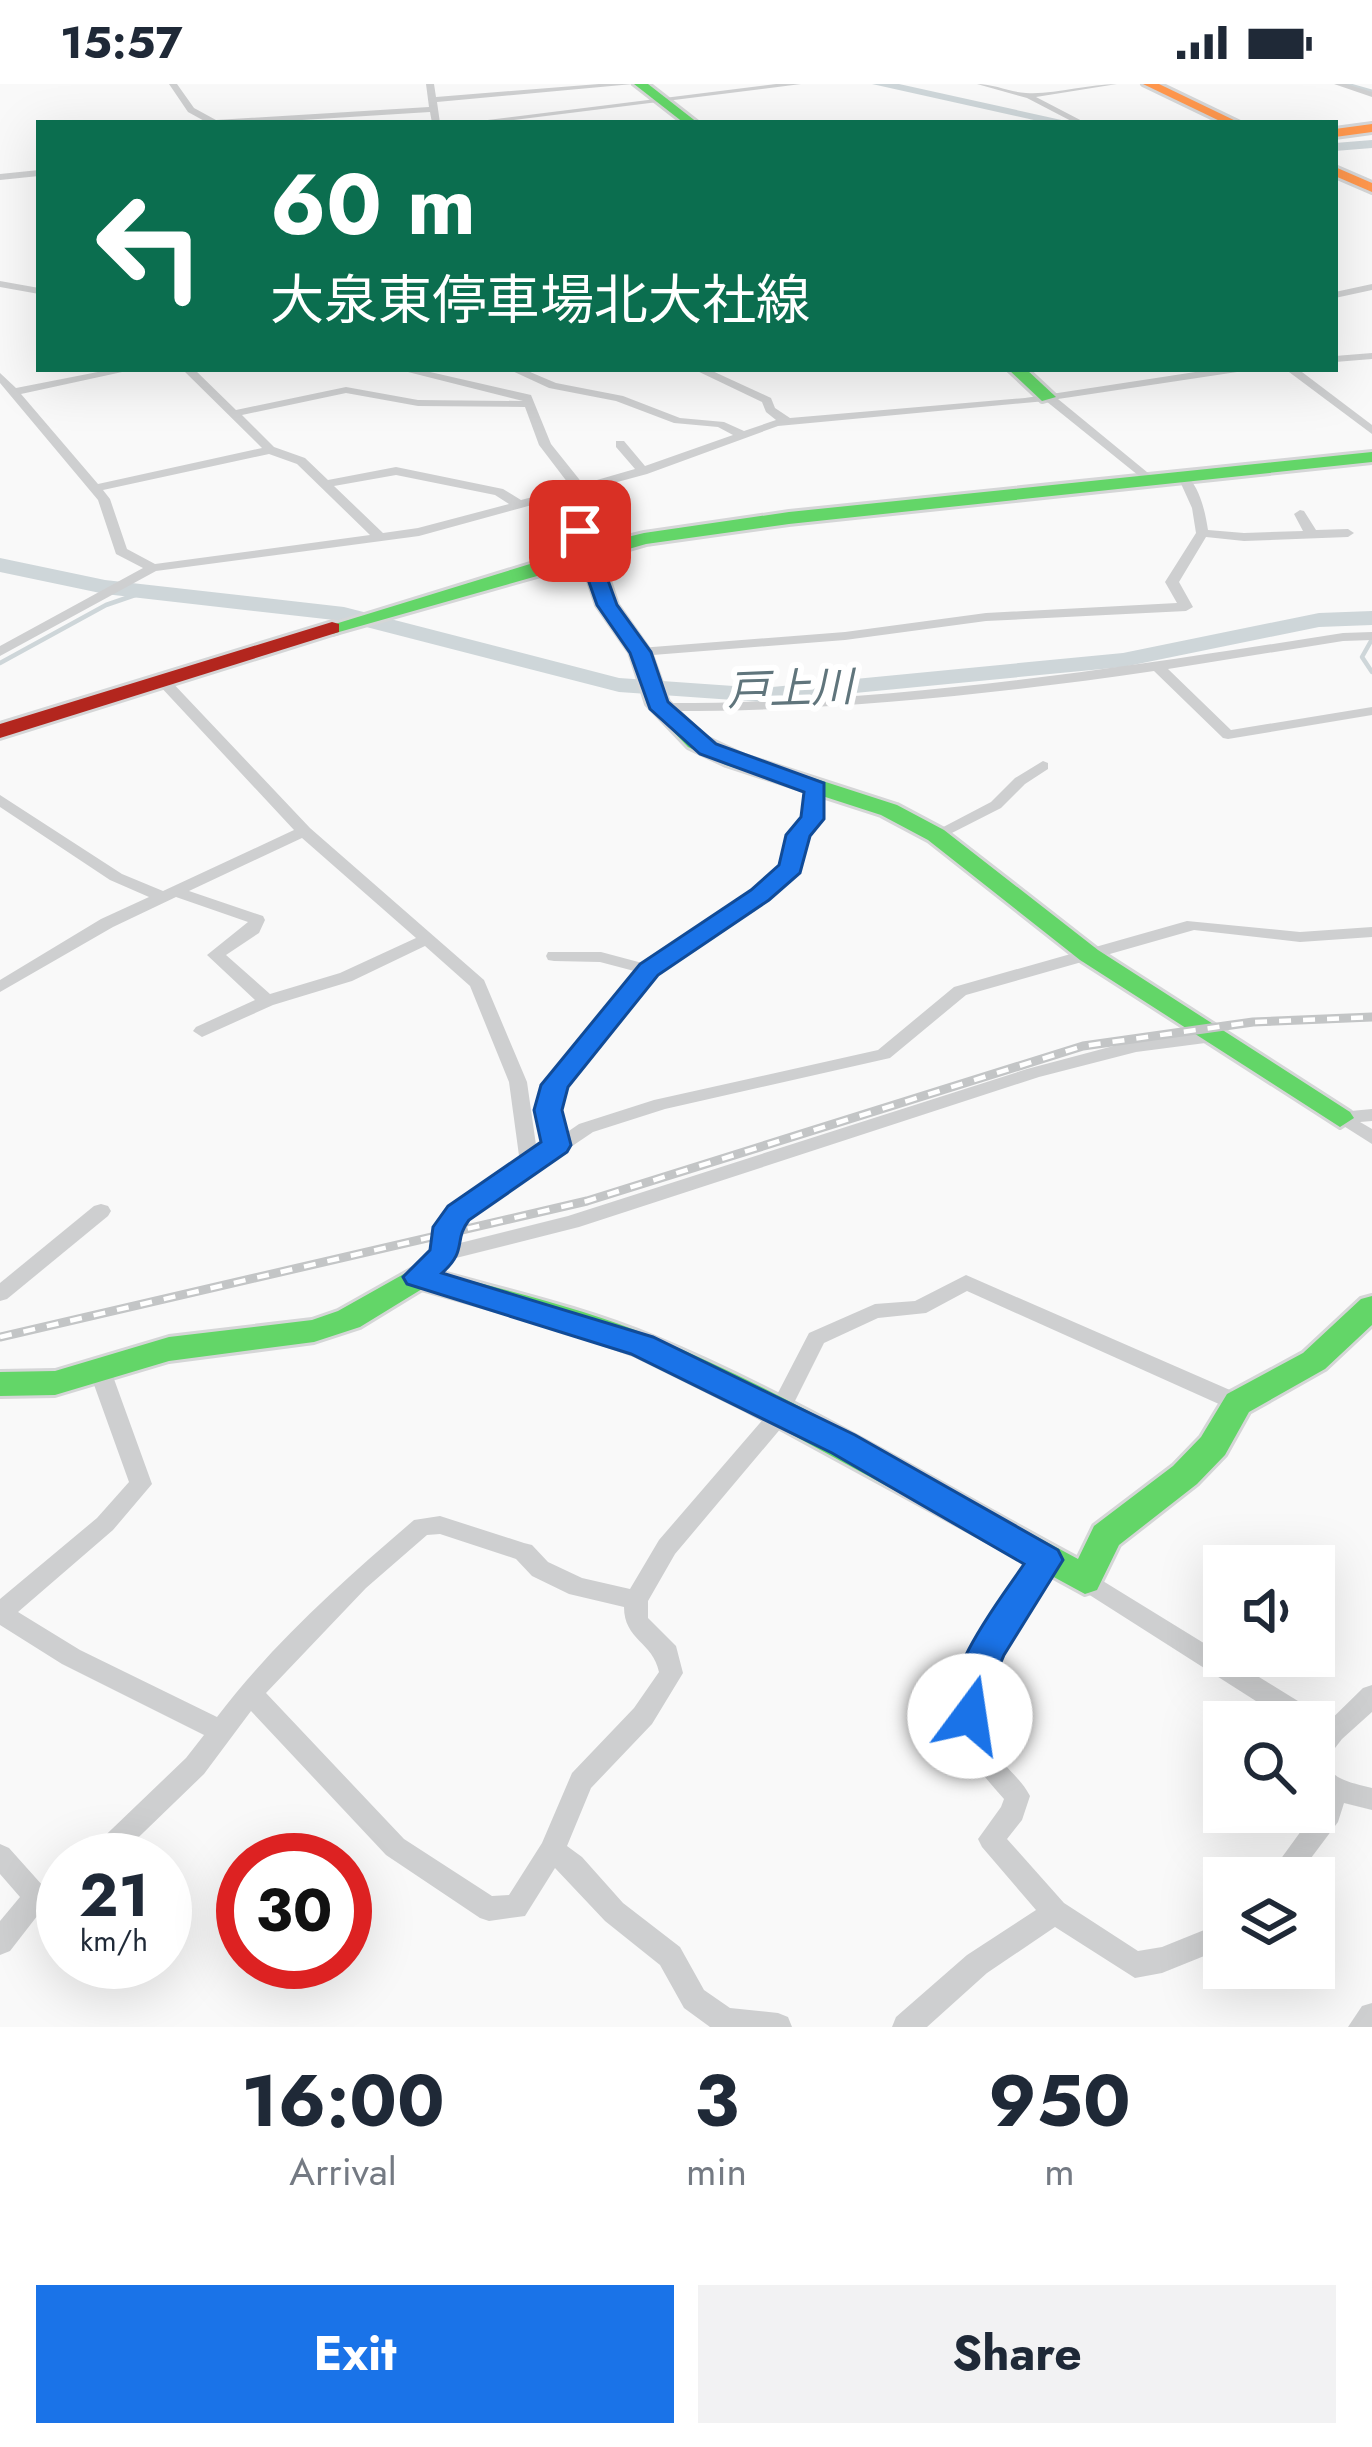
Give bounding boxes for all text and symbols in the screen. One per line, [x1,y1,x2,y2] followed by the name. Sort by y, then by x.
[60,10,183,75] text: 15:57
[270,144,476,266] text: 60 m
[72,168,228,324] icon: left
[270,261,810,339] text: 大泉東停車場北大社線
[529,480,631,582] pin
[547,498,613,564] icon: arrive
[726,656,858,721] water label: 戸上川
[1203,1545,1335,1989] map controls
[1203,1545,1335,1677] button: sound
[907,1653,1033,1779] position arrow
[1203,1701,1335,1833] button: search
[216,1833,372,1989] speed limit sign: 30
[79,1852,149,1939] text: 21
[1203,1857,1335,1989] button: layers
[80,1919,148,1962] text: km/h
[241,2049,445,2153] text: 16:00
[694,2049,739,2153] text: 3
[988,2049,1131,2153] text: 950
[289,2143,397,2200] text: Arrival
[686,2143,747,2200] text: min
[1044,2143,1075,2200] text: m
[36,2285,674,2423] button: Exit
[698,2285,1336,2423] button: Share

